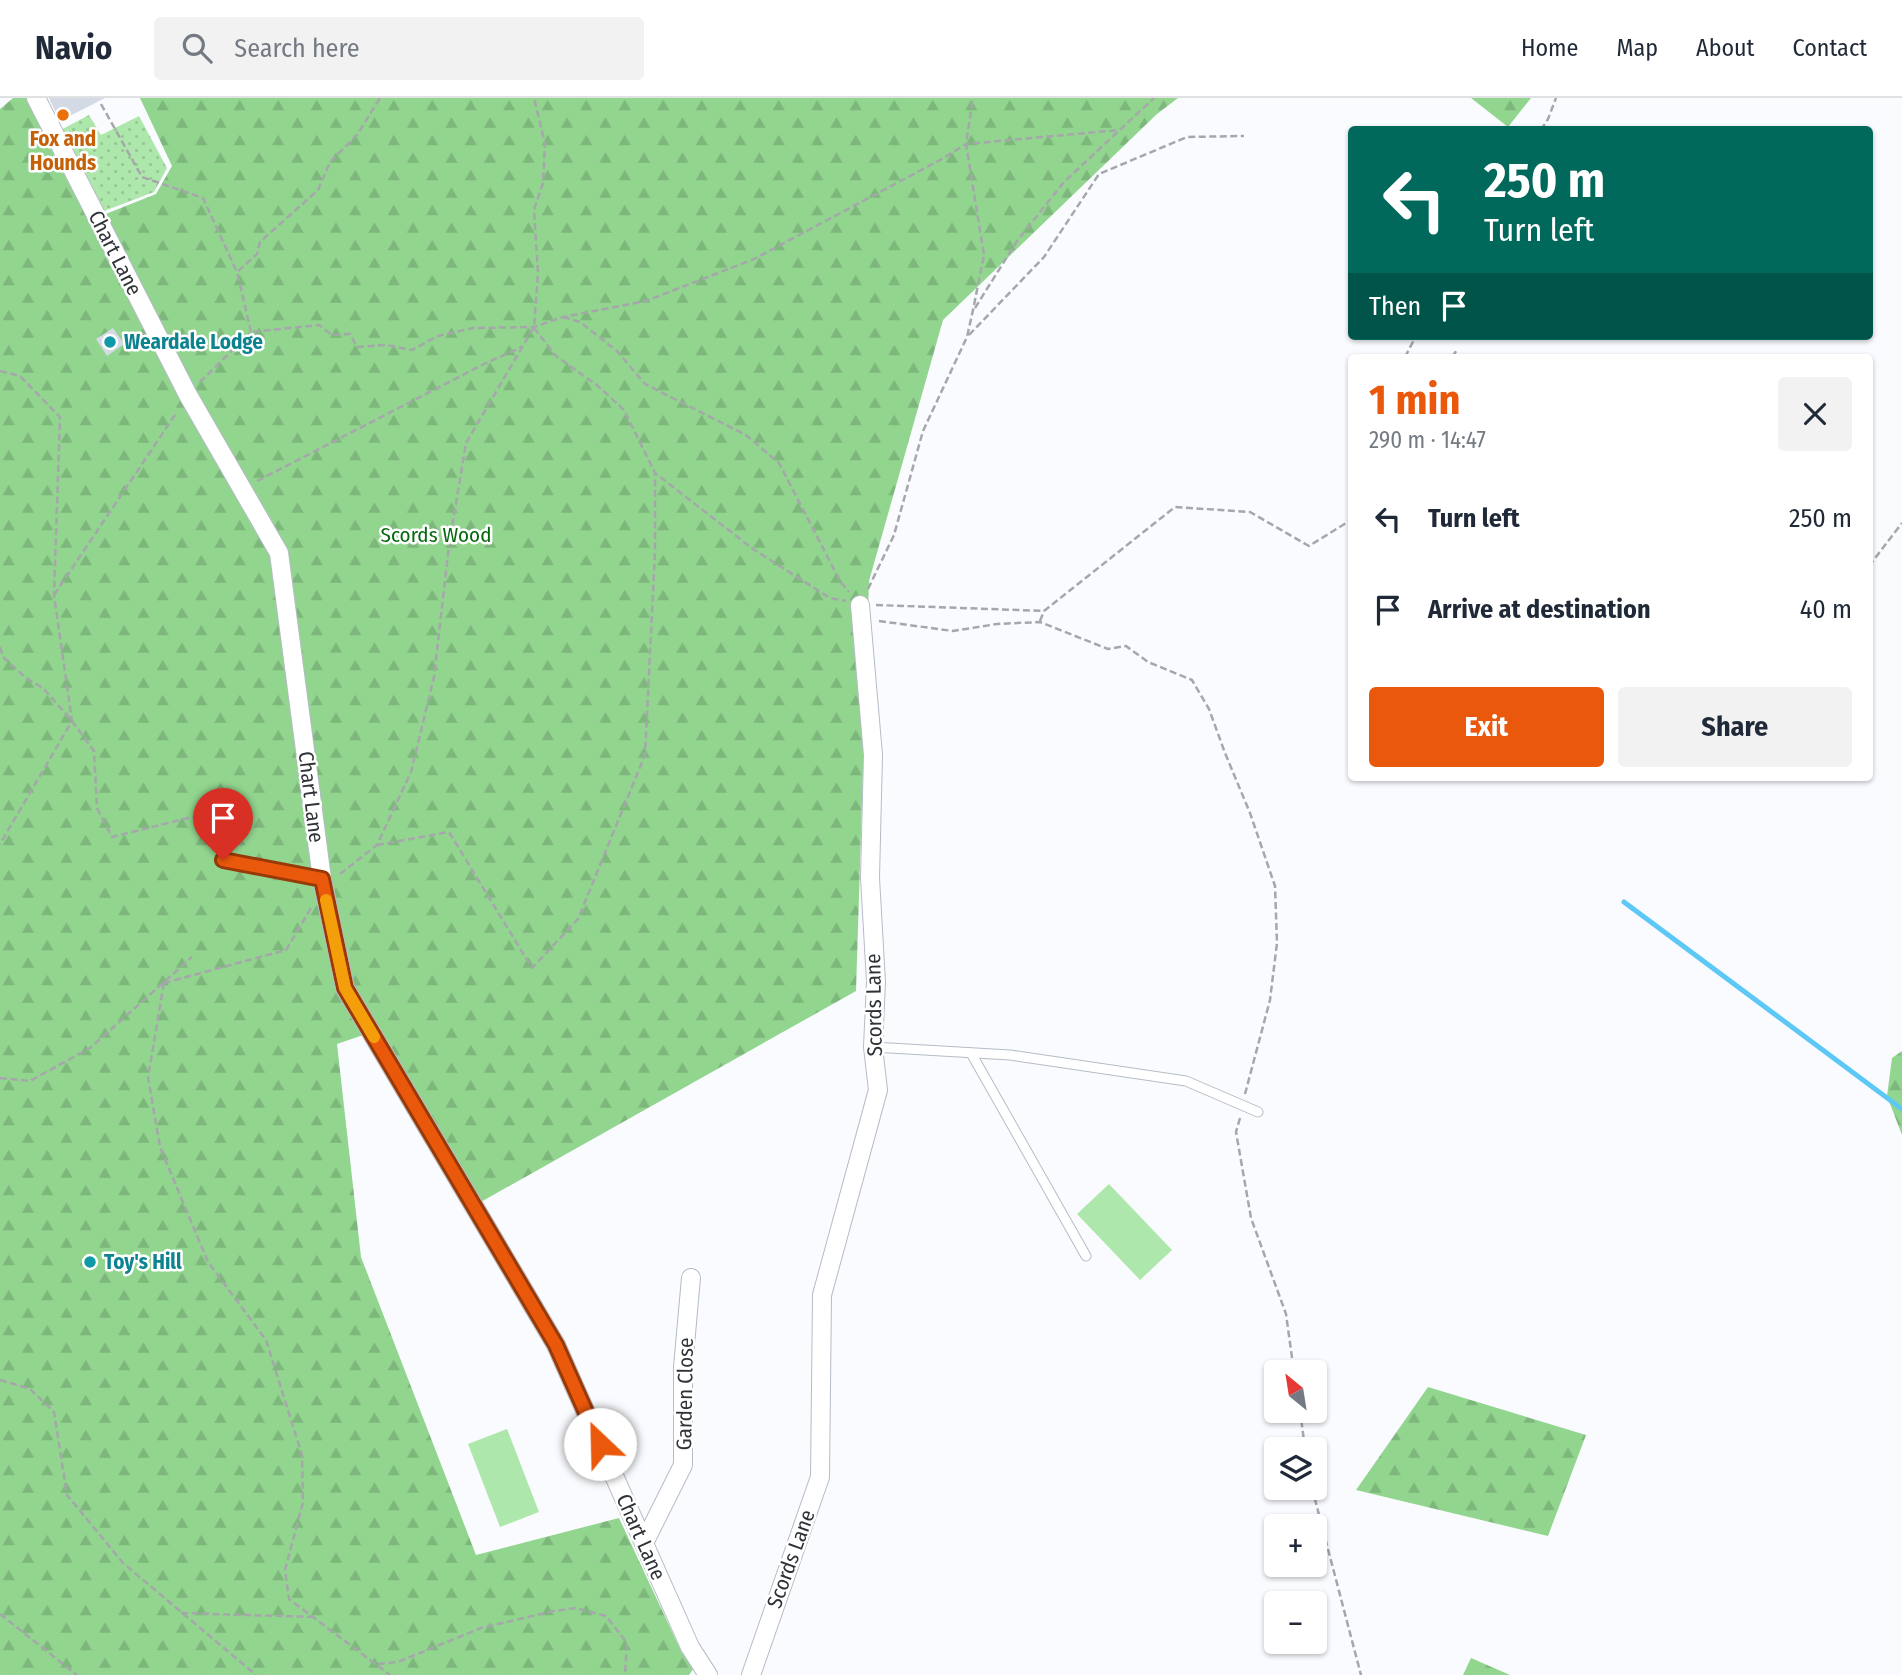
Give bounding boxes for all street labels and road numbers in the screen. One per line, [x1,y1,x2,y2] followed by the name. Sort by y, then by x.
[83,206,147,300] street label: Chart Lane
[293,750,329,844] street label: Chart Lane
[860,953,888,1057] street label: Scords Lane
[671,1337,699,1451] street label: Garden Close
[610,1490,672,1584] street label: Chart Lane
[761,1506,821,1612] street label: Scords Lane

